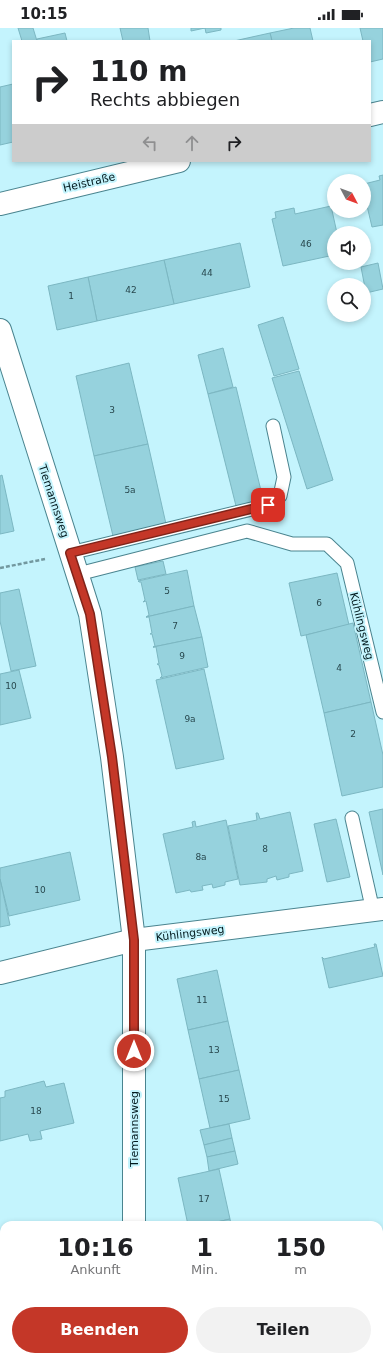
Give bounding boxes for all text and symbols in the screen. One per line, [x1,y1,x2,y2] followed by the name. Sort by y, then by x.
[20,5,68,23] text: 10:15
[90,55,187,88] text: 110 m
[24,56,76,108] icon: right
[90,89,240,110] text: Rechts abbiegen
[139,132,161,154] icon: left
[181,132,203,154] icon: ahead
[223,132,245,154] icon: right
[62,170,117,195] street label: Heistraße
[327,174,371,218] north arrow
[327,174,371,322] map controls
[327,226,371,270] button: sound
[300,239,312,249] house number: 46
[201,268,213,278] house number: 44
[327,278,371,322] button: search
[125,285,137,295] house number: 42
[68,291,74,301] house number: 1
[109,405,115,415] house number: 3
[35,462,71,539] street label: Tiemannsweg
[124,485,136,495] house number: 5a
[251,488,285,522] pin
[257,494,279,516] icon: arrive
[164,586,170,596] house number: 5
[347,591,376,661] street label: Kühlingsweg
[316,598,322,608] house number: 6
[172,621,178,631] house number: 7
[179,651,185,661] house number: 9
[336,663,342,673] house number: 4
[5,681,17,691] house number: 10
[184,714,196,724] house number: 9a
[350,729,356,739] house number: 2
[262,844,268,854] house number: 8
[195,852,207,862] house number: 8a
[34,885,46,895] house number: 10
[155,923,225,944] street label: Kühlingsweg
[196,995,208,1005] house number: 11
[113,1030,155,1072] position arrow
[208,1045,220,1055] house number: 13
[128,1091,141,1168] street label: Tiemannsweg
[218,1094,230,1104] house number: 15
[30,1106,42,1116] house number: 18
[198,1194,210,1204] house number: 17
[57,1234,134,1262] text: 10:16
[196,1234,213,1262] text: 1
[276,1234,326,1262] text: 150
[70,1262,121,1277] text: Ankunft
[191,1262,218,1277] text: Min.
[294,1262,307,1277] text: m
[12,1307,188,1353] button: Beenden
[196,1307,371,1353] button: Teilen

